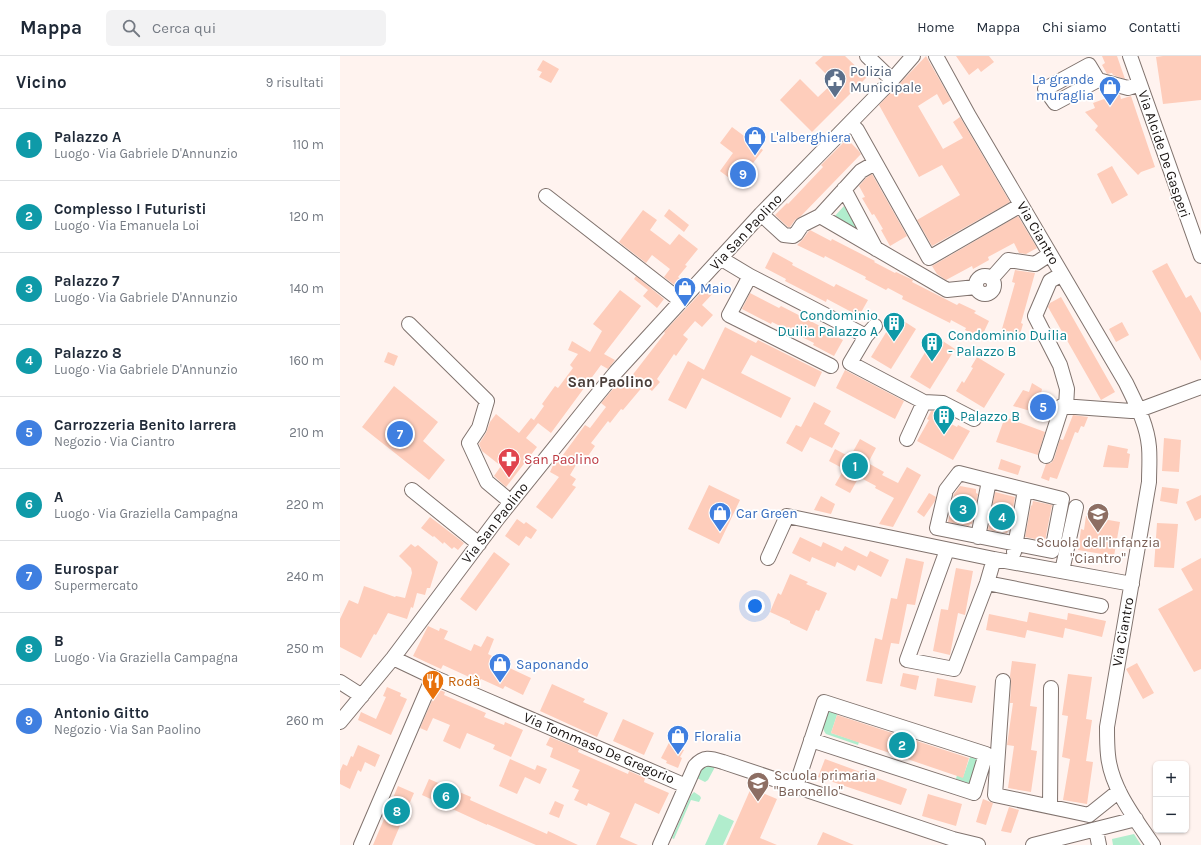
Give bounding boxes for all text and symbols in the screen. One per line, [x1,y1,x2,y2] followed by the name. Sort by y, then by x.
[106,10,386,46] search box
[20,17,82,39] text: Mappa
[120,17,142,39] icon: search
[152,19,216,37] text: Cerca qui
[917,19,954,36] text: Home
[976,19,1020,36] text: Mappa
[1042,19,1107,36] text: Chi siamo
[1129,19,1181,36] text: Contatti
[850,63,921,96] place label: Polizia Municipale
[822,66,848,99] public building icon: Polizia Municipale
[1032,71,1094,104] place label: La grande muraglia
[16,72,67,92] text: Vicino
[1097,74,1123,107] shop icon: La grande muraglia
[266,75,324,90] text: 9 risultati
[1134,88,1194,220] street label: Via Alcide De Gasperi
[742,124,768,157] shop icon: L'alberghiera
[54,128,121,146] text: Palazzo A
[770,129,851,146] place label: L'alberghiera
[27,137,31,152] text: 1
[292,137,324,152] text: 110 m
[54,146,238,161] text: Luogo · Via Gabriele D'Annunzio
[730,159,756,189] pin: 9
[706,190,786,274] street label: Via San Paolino
[1013,198,1063,268] street label: Via Ciantro
[54,200,207,218] text: Complesso I Futuristi
[25,209,33,224] text: 2
[289,209,324,224] text: 120 m
[54,218,199,233] text: Luogo · Via Emanuela Loi
[54,272,119,290] text: Palazzo 7
[672,275,698,308] shop icon: Maio
[700,280,731,297] place label: Maio
[25,281,33,296] text: 3
[289,281,324,296] text: 140 m
[54,290,238,305] text: Luogo · Via Gabriele D'Annunzio
[778,307,878,340] place label: Condominio Duilia Palazzo A
[881,310,907,343] building icon: Condominio Duilia Palazzo A
[948,327,1067,360] place label: Condominio Duilia - Palazzo B
[919,330,945,363] building icon: Condominio Duilia - Palazzo B
[54,344,122,362] text: Palazzo 8
[25,353,33,368] text: 4
[289,353,324,368] text: 160 m
[54,362,238,377] text: Luogo · Via Gabriele D'Annunzio
[568,373,652,391] district label: San Paolino
[1030,392,1056,422] pin: 5
[931,403,957,436] building icon: Palazzo B
[960,408,1020,425] place label: Palazzo B
[54,416,237,434] text: Carrozzeria Benito Iarrera
[387,419,413,449] pin: 7
[25,425,33,440] text: 5
[289,425,324,440] text: 210 m
[54,434,175,449] text: Negozio · Via Ciantro
[496,446,522,479] pharmacy icon: San Paolino
[524,451,599,468] place label: San Paolino
[842,451,868,481] pin: 1
[458,479,532,567] street label: Via San Paolino
[54,488,63,506] text: A
[950,494,976,524] pin: 3
[25,497,33,512] text: 6
[286,497,324,512] text: 220 m
[707,500,733,533] shop icon: Car Green
[1085,501,1111,534] school or university icon: Scuola dell'infanzia "Ciantro"
[989,502,1015,532] pin: 4
[736,505,798,522] place label: Car Green
[54,506,238,521] text: Luogo · Via Graziella Campagna
[1036,534,1160,567] place label: Scuola dell'infanzia "Ciantro"
[54,560,118,578] text: Eurospar
[26,569,32,584] text: 7
[286,569,324,584] text: 240 m
[54,578,138,593] text: Supermercato
[745,596,765,616] your location
[1109,596,1137,668] street label: Via Ciantro
[54,632,64,650] text: B
[25,641,33,656] text: 8
[286,641,324,656] text: 250 m
[54,650,238,665] text: Luogo · Via Graziella Campagna
[487,651,513,684] shop icon: Saponando
[516,656,589,673] place label: Saponando
[420,668,446,701] restaurant icon: Rodà
[448,673,480,690] place label: Rodà
[54,704,149,722] text: Antonio Gitto
[521,708,677,788] street label: Via Tommaso De Gregorio
[25,713,33,728] text: 9
[286,713,324,728] text: 260 m
[54,722,201,737] text: Negozio · Via San Paolino
[665,723,691,756] shop icon: Floralia
[694,728,741,745] place label: Floralia
[889,730,915,760] pin: 2
[1153,761,1189,833] map controls
[1153,761,1189,797] button: +
[774,767,876,800] place label: Scuola primaria "Baronello"
[745,770,771,803] school or university icon: Scuola primaria "Baronello"
[433,781,459,811] pin: 6
[384,796,410,826] pin: 8
[1153,797,1189,833] button: −

